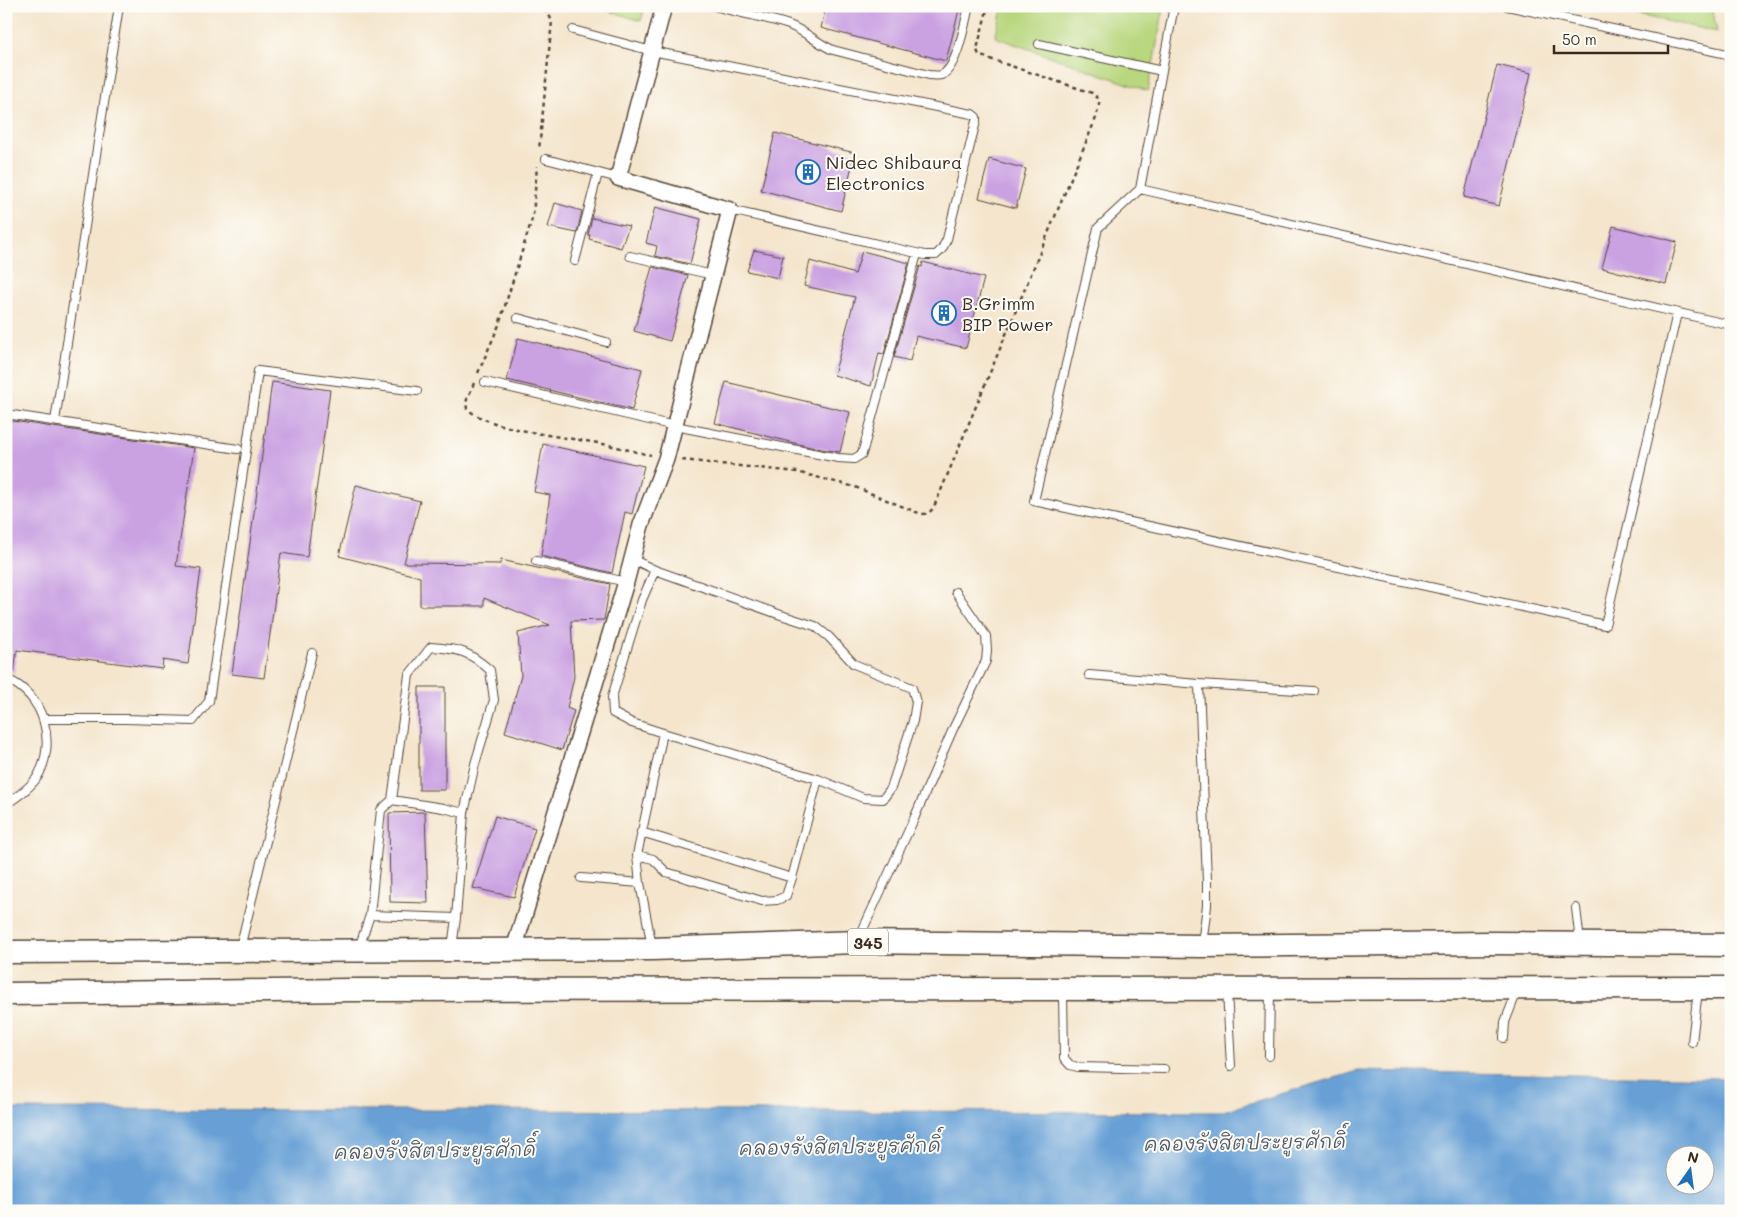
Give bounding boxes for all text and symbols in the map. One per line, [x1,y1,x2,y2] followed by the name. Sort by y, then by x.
[1554,22,1668,54] scale bar
[1562,29,1597,49] text: 50 m
[826,150,962,195] place label: Nidec Shibaura Electronics
[795,159,821,185] building icon: Nidec Shibaura Electronics
[962,291,1054,336] place label: B.Grimm BIP Power
[931,300,957,326] building icon: B.Grimm BIP Power
[848,929,888,956] road number: 345
[1144,1121,1350,1158] water label: คลองรังสิตประยูรศักดิ์
[739,1125,945,1162] water label: คลองรังสิตประยูรศักดิ์
[334,1129,540,1166] water label: คลองรังสิตประยูรศักดิ์
[1664,1144,1714,1194] north arrow
[1686,1146,1701,1167] text: N

